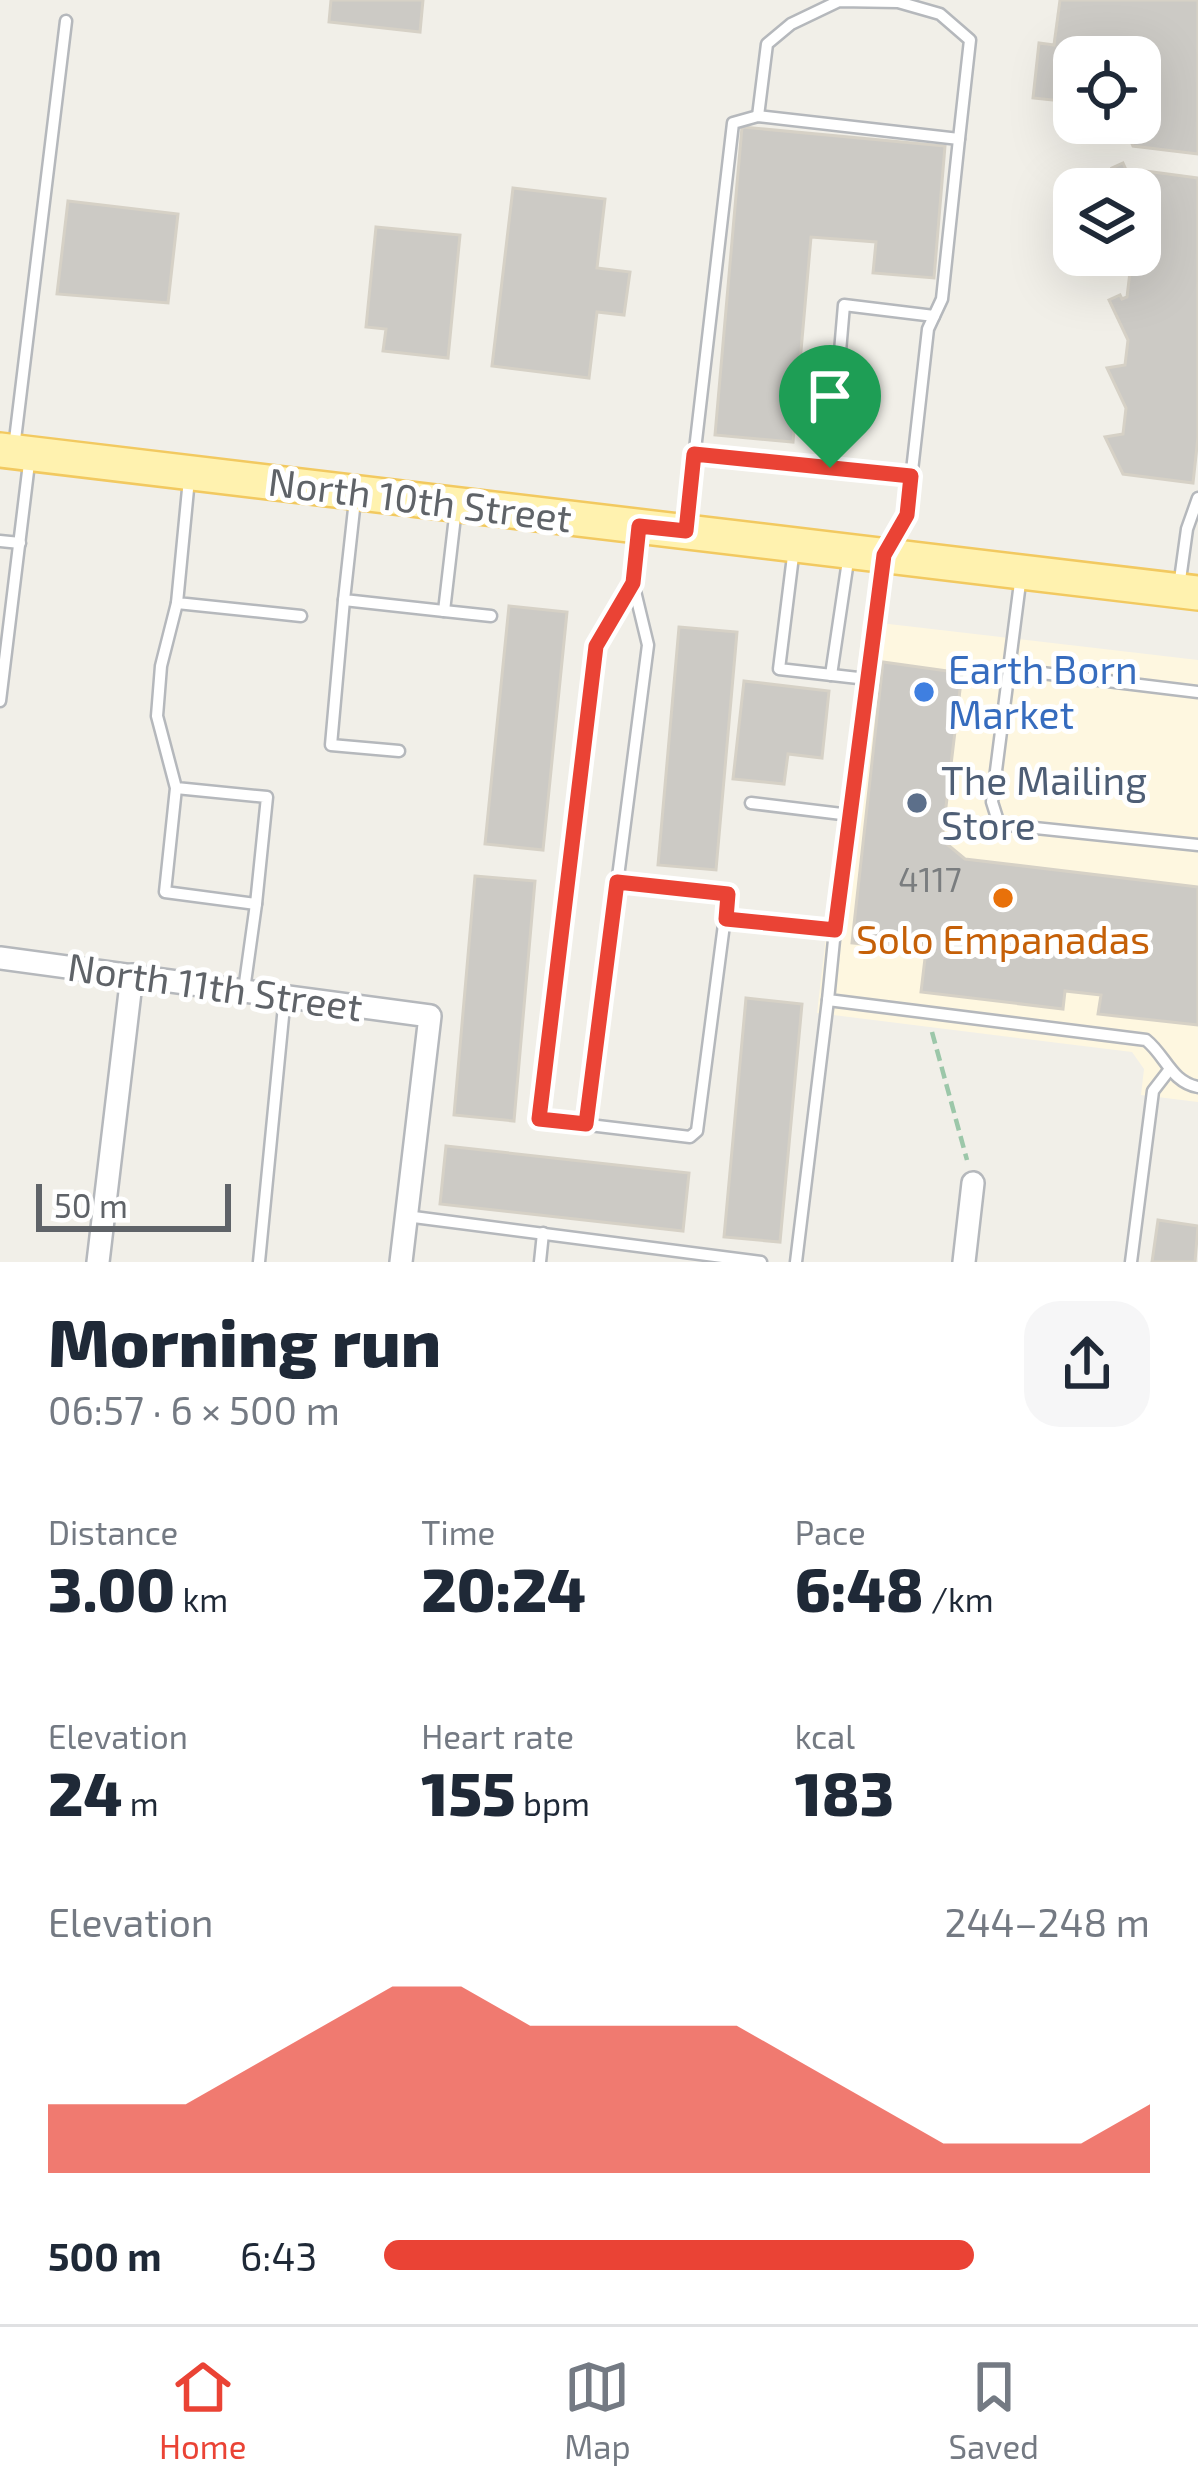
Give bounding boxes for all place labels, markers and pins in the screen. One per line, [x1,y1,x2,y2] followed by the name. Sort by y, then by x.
[779,345,881,468] pin
[948,645,1138,737] place label: Earth Born Market
[911,679,937,705] marker: Earth Born Market
[941,756,1147,848] place label: The Mailing Store
[904,790,930,816] marker: The Mailing Store
[990,885,1016,911] marker: Solo Empanadas
[856,915,1150,962] place label: Solo Empanadas

